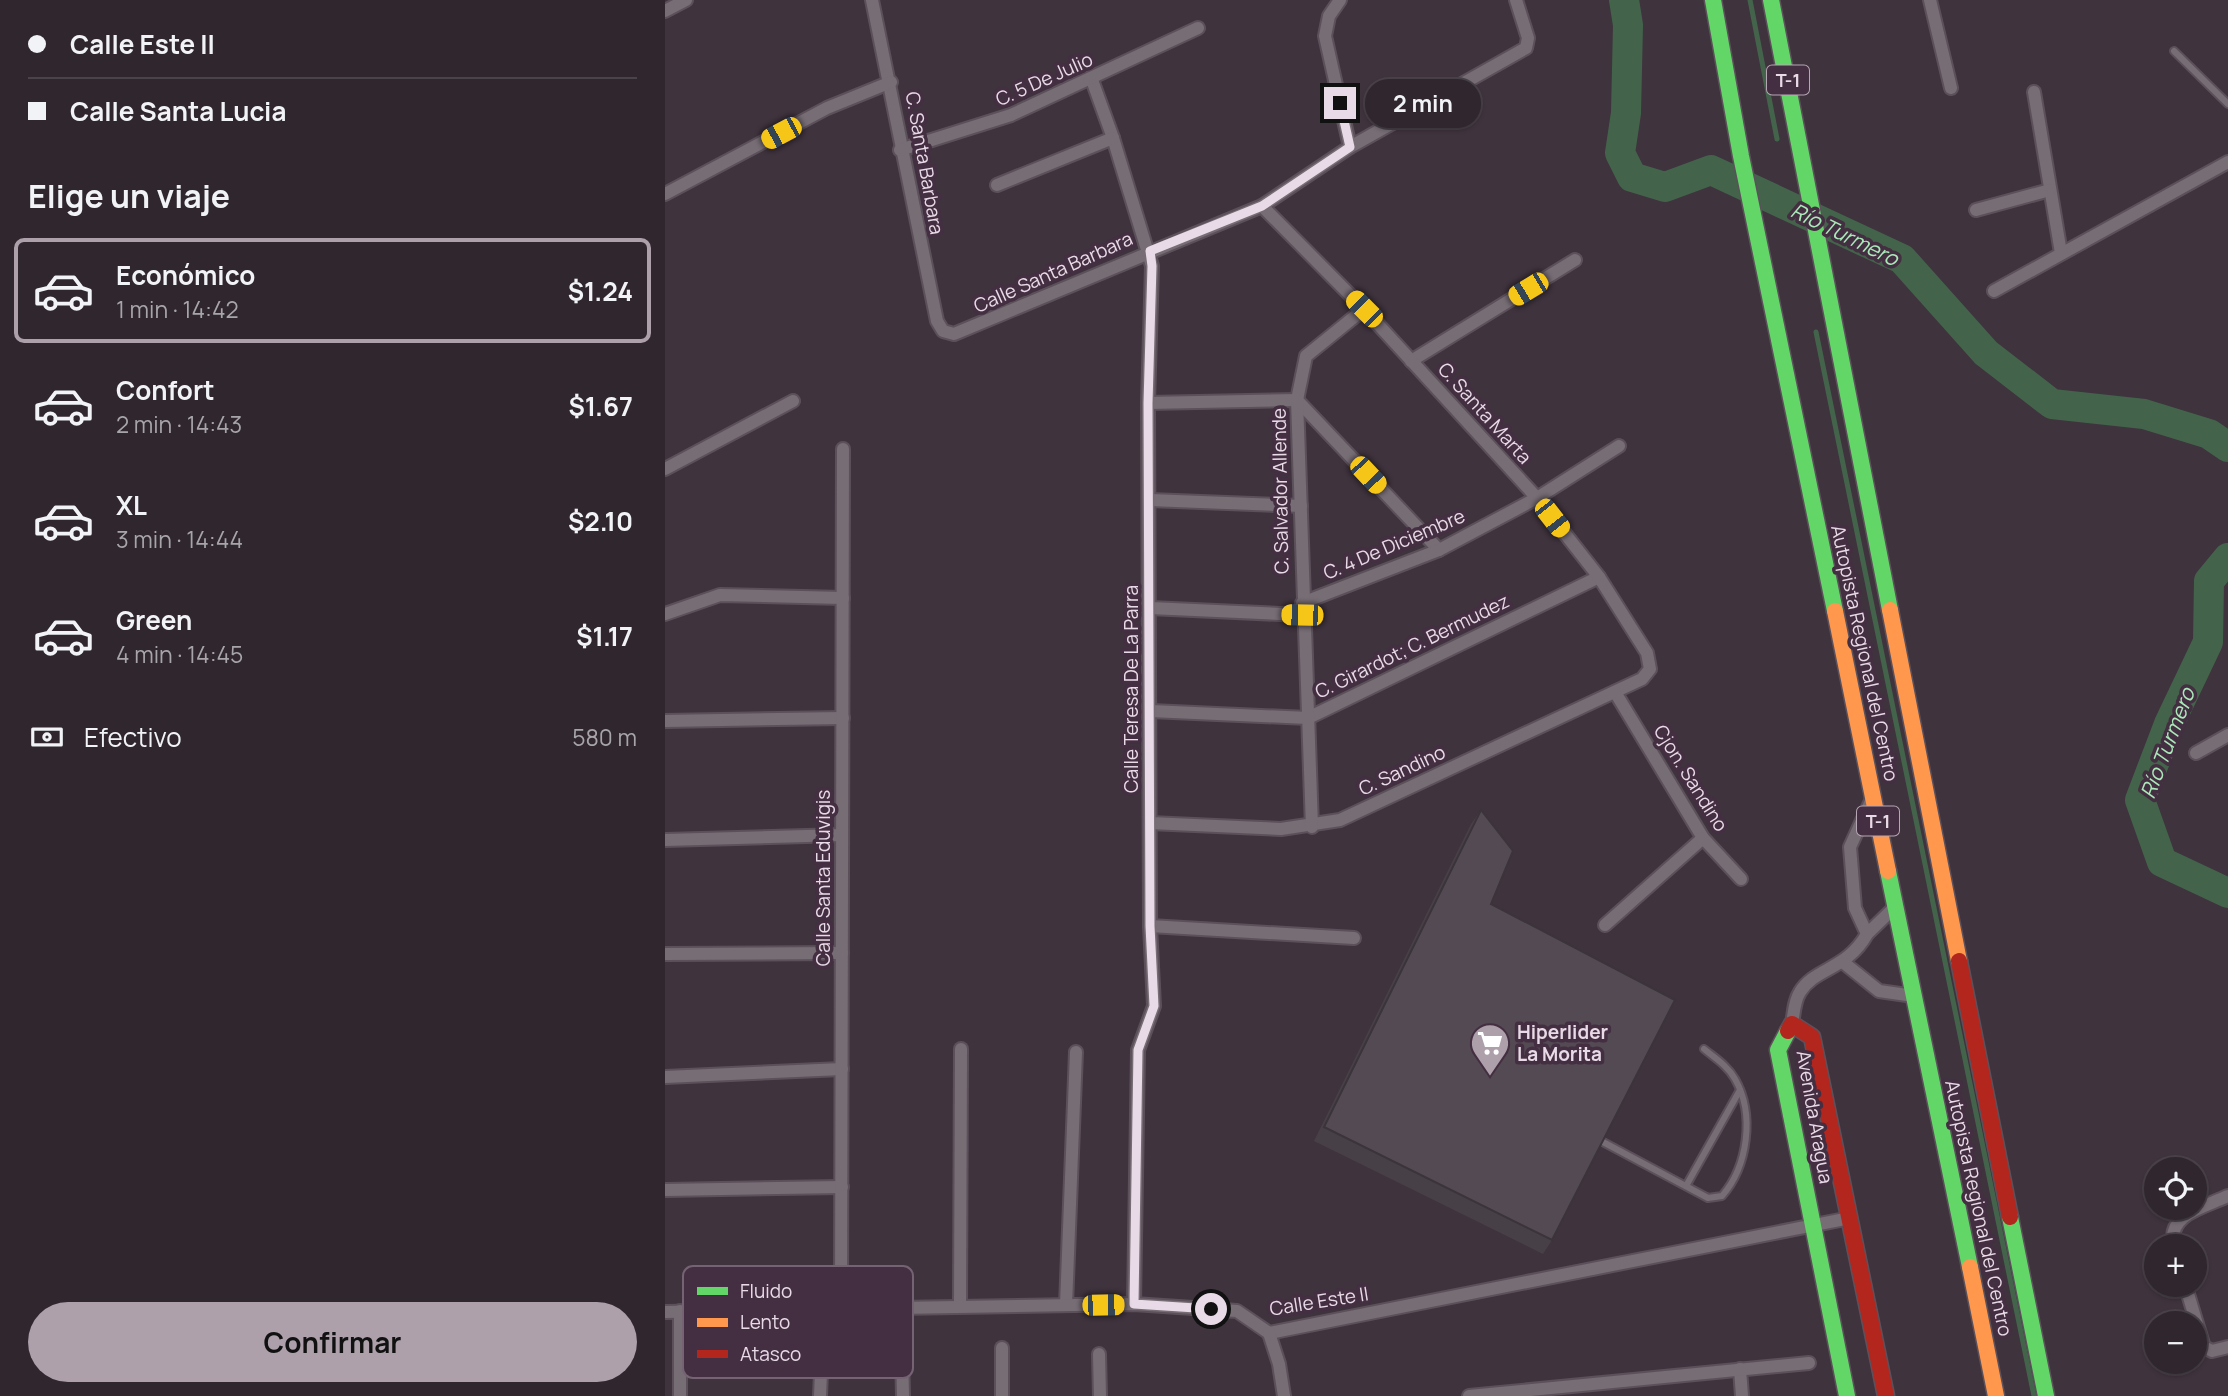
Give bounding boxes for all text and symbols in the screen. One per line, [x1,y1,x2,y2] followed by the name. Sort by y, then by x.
[70,26,215,62] text: Calle Este II
[991,46,1097,112] street label: C. 5 De Julio
[1767,66,1809,94] road number: T-1
[1365,78,1480,128] callout: 2 min
[1324,87,1356,119] route end
[1393,87,1453,119] text: 2 min
[900,90,950,236] street label: C. Santa Barbara
[70,93,286,129] text: Calle Santa Lucia
[758,114,805,152] car
[28,174,230,218] text: Elige un viaje
[1787,196,1905,273] water label: Río Turmero
[969,225,1137,319] street label: Calle Santa Barbara
[116,257,255,293] text: Económico
[32,259,95,322] icon: car
[1505,269,1552,309] car
[568,273,633,309] text: $1.24
[1342,287,1387,331] car
[116,293,239,325] text: 1 min · 14:42
[1432,357,1538,469] street label: C. Santa Marta
[116,372,215,408] text: Confort
[32,374,95,437] icon: car
[568,388,633,424] text: $1.67
[116,408,242,440] text: 2 min · 14:43
[1266,408,1294,574] street label: C. Salvador Allende
[1346,452,1391,498] car
[116,487,147,523] text: XL
[32,489,95,552] icon: car
[1531,495,1574,541] car
[1319,502,1469,586] street label: C. 4 De Diciembre
[568,503,633,539] text: $2.10
[1825,522,1905,784] street label: Autopista Regional del Centro
[116,523,243,555] text: 3 min · 14:44
[1118,585,1144,793] street label: Calle Teresa De La Parra
[1311,588,1513,704] street label: C. Girardot; C. Bermudez
[116,602,192,638] text: Green
[32,604,95,667] icon: car
[1281,604,1324,626] car
[576,618,633,654] text: $1.17
[116,638,243,670] text: 4 min · 14:45
[2133,682,2201,802] water label: Río Turmero
[28,718,66,756] icon: cash
[84,719,182,755] text: Efectivo
[1648,720,1734,836] street label: Cjon. Sandino
[572,721,637,753] text: 580 m
[1354,739,1450,801] street label: C. Sandino
[810,790,836,966] street label: Calle Santa Eduvigis
[1857,806,1899,836] road number: T-1
[1517,1019,1609,1067] place label: Hiperlider La Morita
[1469,1022,1511,1077] supermarket icon: Hiperlider La Morita
[1790,1048,1840,1186] street label: Avenida Aragua
[1939,1077,2019,1339] street label: Autopista Regional del Centro
[2144,1157,2207,1374] map controls
[2144,1157,2207,1220] button: locate
[2144,1234,2207,1297] button: +
[683,1266,913,1378] legend
[740,1278,792,1304] text: Fluido
[1268,1280,1370,1322] street label: Calle Este II
[1195,1293,1227,1325] route start
[1082,1294,1125,1316] car
[28,1302,637,1382] button: Confirmar
[740,1309,790,1335] text: Lento
[2144,1311,2207,1374] button: −
[740,1341,801,1367] text: Atasco

